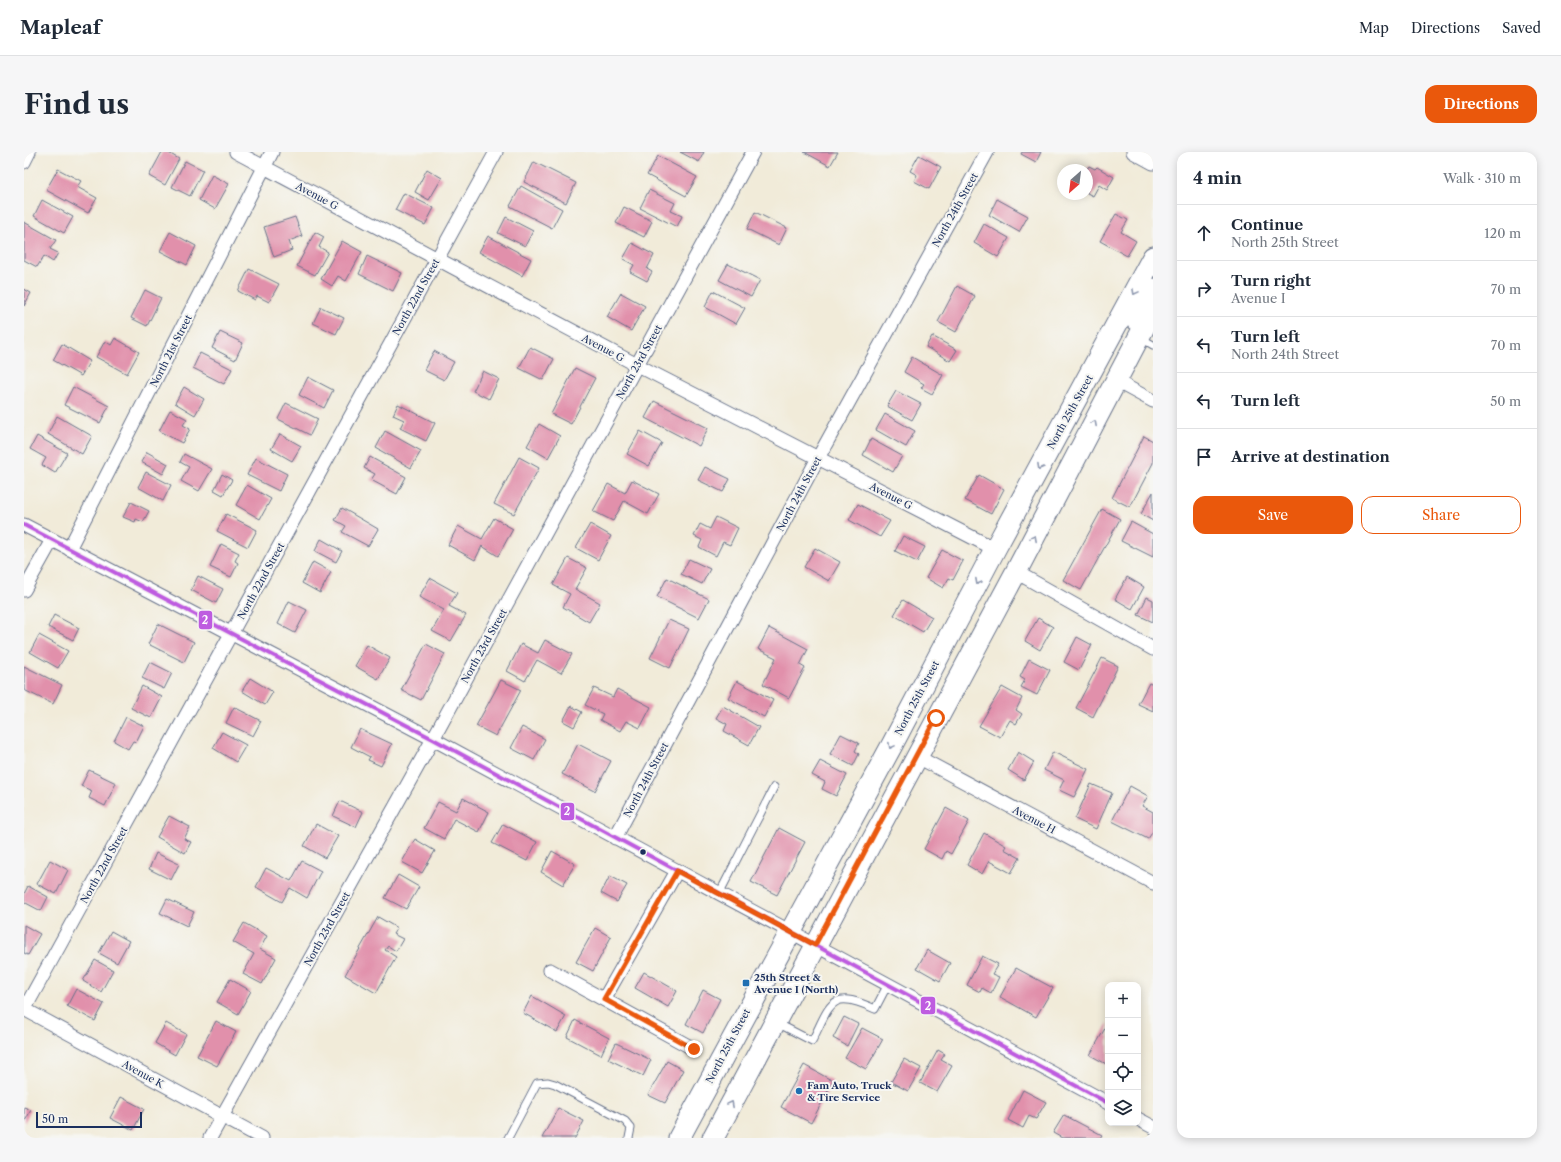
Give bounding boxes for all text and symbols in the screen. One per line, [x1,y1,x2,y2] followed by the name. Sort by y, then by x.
[20,16,101,39] text: Mapleaf
[1359,19,1389,37] text: Map
[1411,19,1480,37] text: Directions
[1502,19,1541,37] text: Saved
[1425,85,1537,123] button: Directions
[24,87,129,121] text: Find us
[1057,164,1093,200] north arrow
[1193,168,1242,188] text: 4 min
[929,170,981,250] street label: North 24th Street
[1443,170,1521,186] text: Walk · 310 m
[293,179,340,213] street label: Avenue G
[1231,215,1303,234] text: Continue
[1193,222,1215,244] icon: ahead
[1484,225,1521,241] text: 120 m
[1231,234,1339,250] text: North 25th Street
[390,256,443,338] street label: North 22nd Street
[1231,271,1311,290] text: Turn right
[1193,278,1215,300] icon: right
[1491,281,1521,297] text: 70 m
[1132,287,1140,295] one-way arrow
[1231,290,1286,306] text: Avenue I
[147,312,195,389] street label: North 21st Street
[613,322,665,402] street label: North 23rd Street
[1231,327,1300,346] text: Turn left
[579,331,626,365] street label: Avenue G
[1193,334,1215,356] icon: left
[1491,337,1521,353] text: 70 m
[1231,346,1339,362] text: North 24th Street
[1044,372,1096,451] street label: North 25th Street
[1193,390,1215,412] icon: left
[1231,391,1300,410] text: Turn left
[1490,393,1521,409] text: 50 m
[1089,420,1097,427] one-way arrow
[1193,446,1215,468] icon: arrive
[1231,447,1390,466] text: Arrive at destination
[774,454,824,534] street label: North 24th Street
[1037,463,1044,471] one-way arrow
[867,479,915,512] street label: Avenue G
[1193,496,1353,534] button: Save
[1361,496,1521,534] button: Share
[1029,535,1037,542] one-way arrow
[235,540,288,622] street label: North 22nd Street
[975,578,983,585] one-way arrow
[458,606,510,686] street label: North 23rd Street
[198,610,213,630] line badge: 2
[202,613,209,627] text: 2
[892,658,942,738] street label: North 25th Street
[927,709,945,727] route start
[621,740,671,820] street label: North 24th Street
[889,742,896,750] one-way arrow
[560,802,575,821] line badge: 2
[1009,803,1058,837] street label: Avenue H
[564,804,571,818] text: 2
[78,824,131,906] street label: North 22nd Street
[638,847,648,857] unlabelled marker
[301,889,353,969] street label: North 23rd Street
[753,971,838,996] place label: 25th Street & Avenue I (North)
[741,978,751,988] marker: 25th Street & Avenue I (North)
[1105,982,1141,1126] map controls
[1105,982,1141,1018] button: +
[920,996,936,1015] line badge: 2
[925,999,932,1013] text: 2
[703,1006,753,1086] street label: North 25th Street
[1105,1018,1141,1054] button: −
[685,1040,703,1058] route end
[1105,1054,1141,1090] button: locate
[119,1057,167,1091] street label: Avenue K
[807,1079,892,1104] place label: Fam Auto, Truck & Tire Service
[794,1086,804,1096] marker: Fam Auto, Truck & Tire Service
[1105,1090,1141,1126] button: layers
[726,1100,734,1108] one-way arrow
[36,1110,142,1129] scale bar
[42,1112,68,1126] text: 50 m

